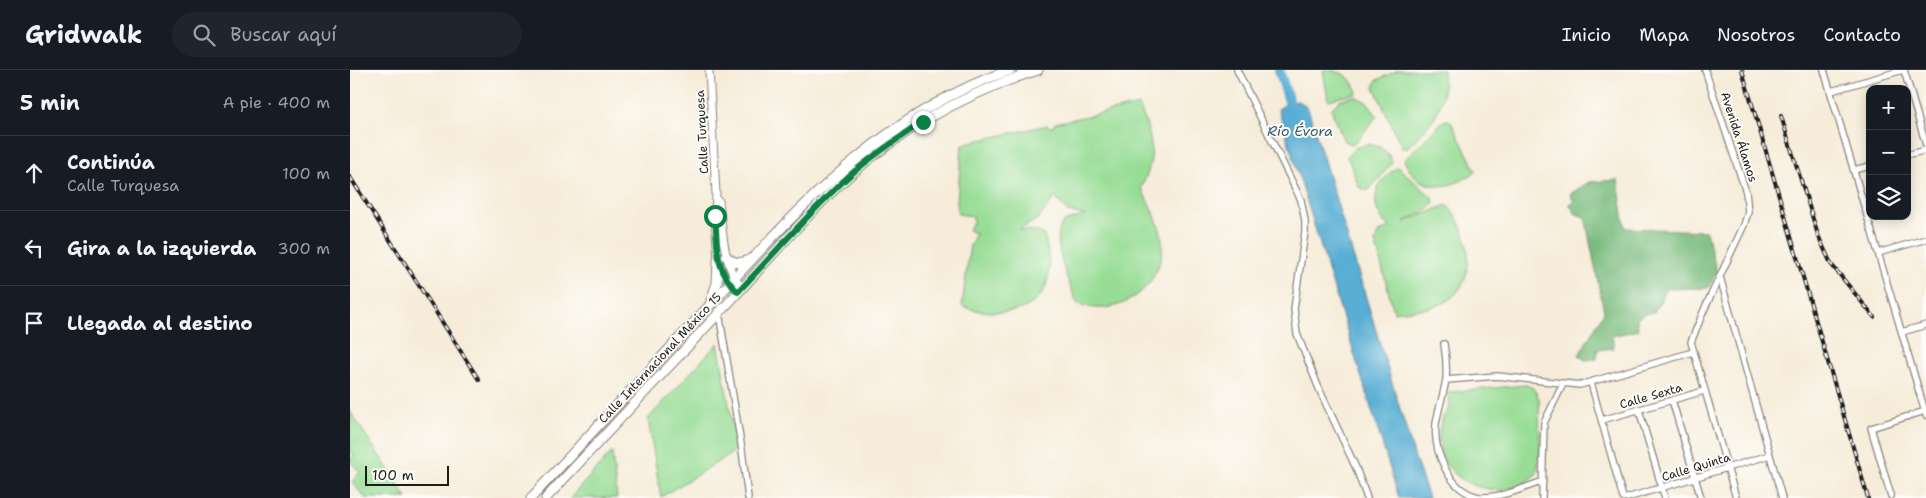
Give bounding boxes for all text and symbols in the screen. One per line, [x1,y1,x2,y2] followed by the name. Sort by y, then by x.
[172,12,522,57] search box
[25,19,142,51] text: Gridwalk
[190,21,218,49] icon: search
[230,22,337,47] text: Buscar aquí
[1562,23,1611,47] text: Inicio
[1639,23,1689,47] text: Mapa
[1717,23,1795,47] text: Nosotros
[1823,23,1901,47] text: Contacto
[1866,85,1911,220] map controls
[1866,85,1911,130] button: +
[20,89,80,117] text: 5 min
[692,89,712,174] street label: Calle Turquesa
[1717,90,1761,184] street label: Avenida Álamos
[223,92,330,113] text: A pie · 400 m
[912,111,935,134] route end
[1267,122,1333,140] water label: Río Évora
[1866,130,1911,175] button: −
[67,150,155,175] text: Continúa
[20,159,48,187] icon: ahead
[282,163,330,184] text: 100 m
[67,175,179,196] text: Calle Turquesa
[1866,175,1911,220] button: layers
[704,205,727,228] route start
[20,234,48,262] icon: left
[67,236,256,261] text: Gira a la izquierda
[278,238,330,259] text: 300 m
[595,289,725,427] street label: Calle Internacional México 15
[20,309,48,337] icon: arrive
[67,311,253,336] text: Llegada al destino
[1618,379,1685,413] street label: Calle Sexta
[1660,449,1733,485] street label: Calle Quinta
[365,463,449,486] scale bar
[372,466,414,484] text: 100 m

